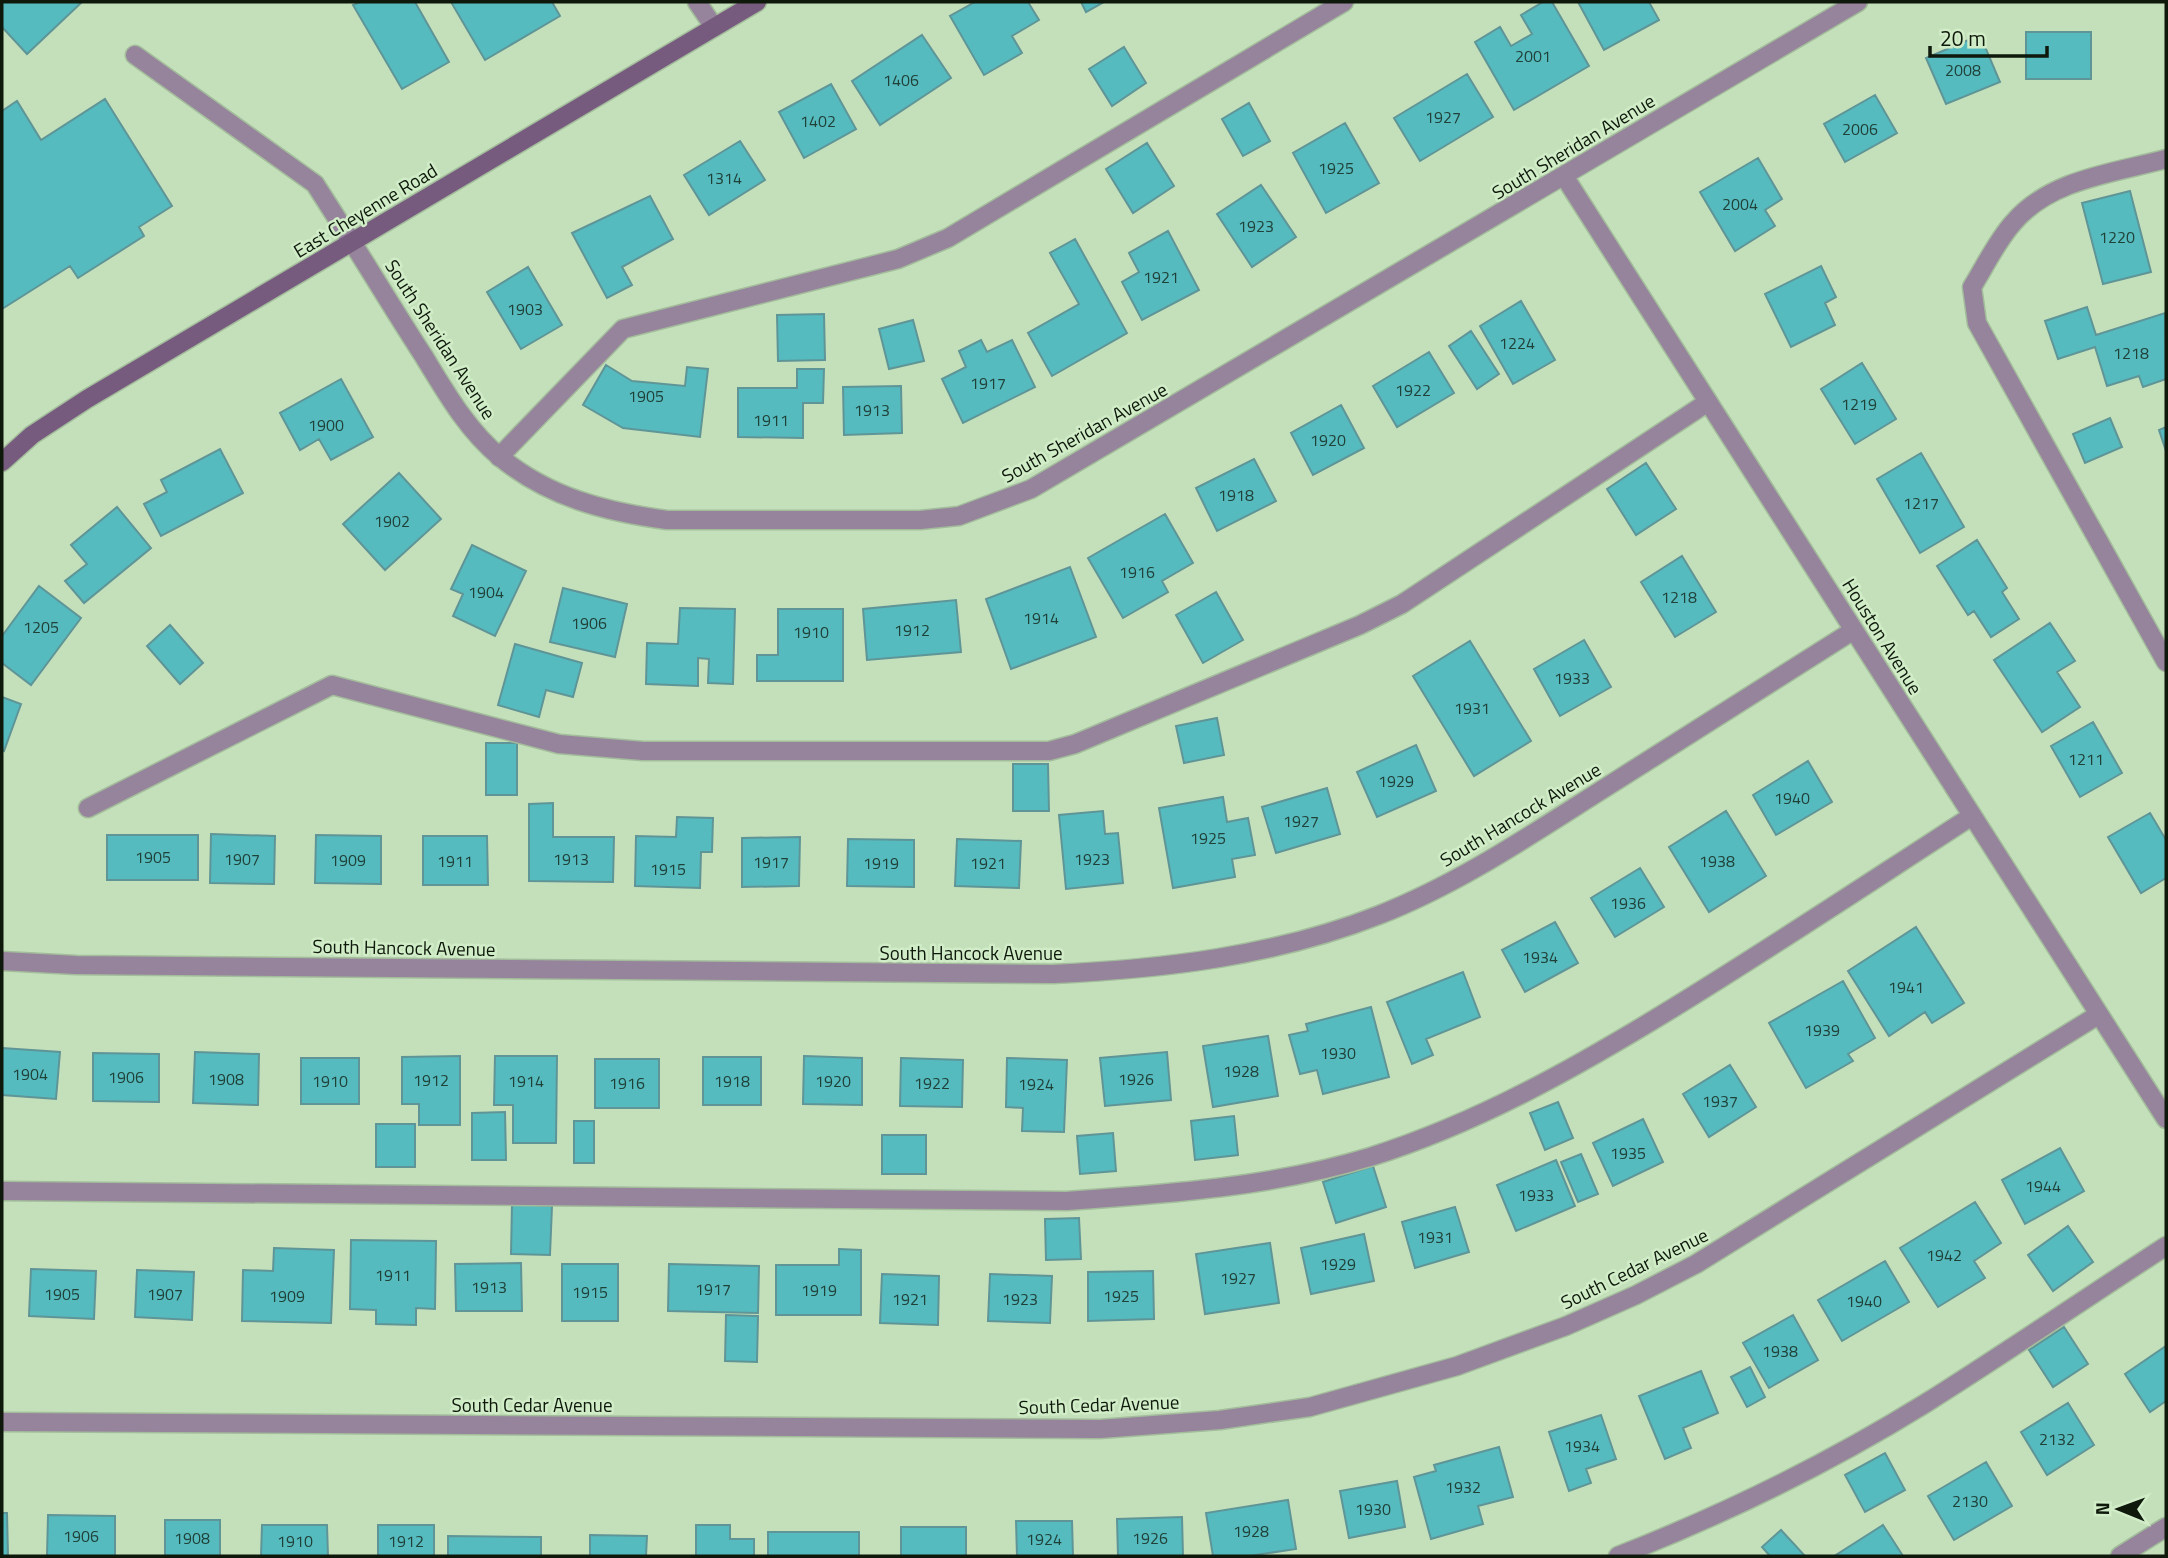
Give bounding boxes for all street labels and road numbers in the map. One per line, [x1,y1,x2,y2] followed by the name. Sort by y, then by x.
[1486,86,1660,206] street label: South Sheridan Avenue
[287,155,443,265] street label: East Cheyenne Road
[378,253,504,425] street label: South Sheridan Avenue
[996,374,1172,490] street label: South Sheridan Avenue
[1836,572,1930,700] street label: Houston Avenue
[1434,754,1606,874] street label: South Hancock Avenue
[312,931,496,963] street label: South Hancock Avenue
[879,938,1063,967] street label: South Hancock Avenue
[1555,1220,1713,1316] street label: South Cedar Avenue
[1018,1387,1180,1421] street label: South Cedar Avenue
[452,1390,612,1419] street label: South Cedar Avenue

